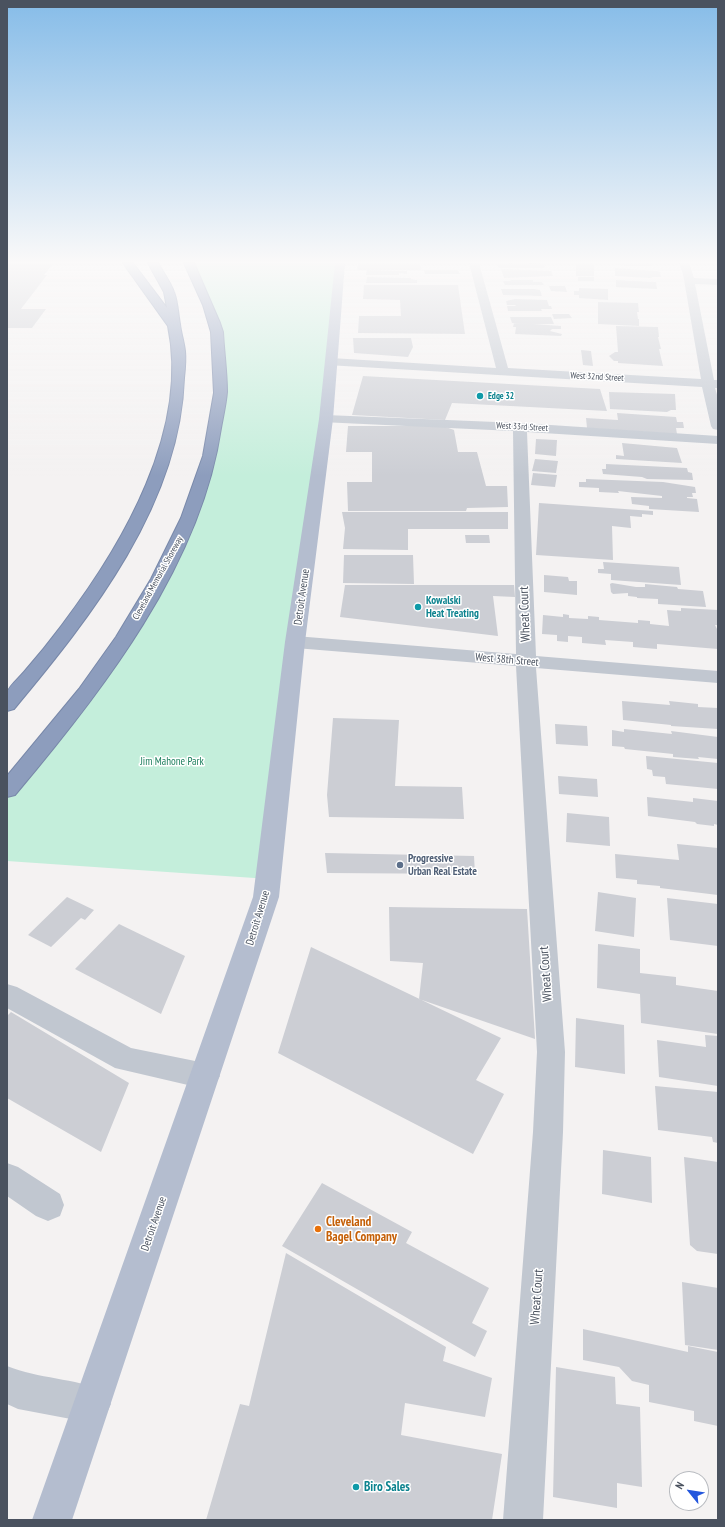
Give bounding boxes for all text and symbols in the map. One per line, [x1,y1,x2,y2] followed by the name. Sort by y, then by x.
[570,370,624,384] street label: West 32nd Street
[475,391,485,401] marker: Edge 32
[488,391,514,401] place label: Edge 32
[496,420,548,434] street label: West 33rd Street
[131,534,185,622] street label: Cleveland Memorial Shoreway
[292,568,312,626] street label: Detroit Avenue
[516,586,534,642] street label: Wheat Court
[426,594,479,620] place label: Kowalski Heat Treating
[413,602,423,612] marker: Kowalski Heat Treating
[475,651,539,669] street label: West 38th Street
[140,755,204,769] park label: Jim Mahone Park
[408,852,477,878] place label: Progressive Urban Real Estate
[395,860,405,870] marker: Progressive Urban Real Estate
[243,889,273,947] street label: Detroit Avenue
[536,946,556,1002] street label: Wheat Court
[139,1195,169,1253] street label: Detroit Avenue
[326,1214,397,1245] place label: Cleveland Bagel Company
[313,1224,323,1234] marker: Cleveland Bagel Company
[527,1269,547,1325] street label: Wheat Court
[669,1471,709,1511] north arrow
[364,1479,410,1495] place label: Biro Sales
[672,1479,687,1492] text: N
[351,1482,361,1492] marker: Biro Sales

